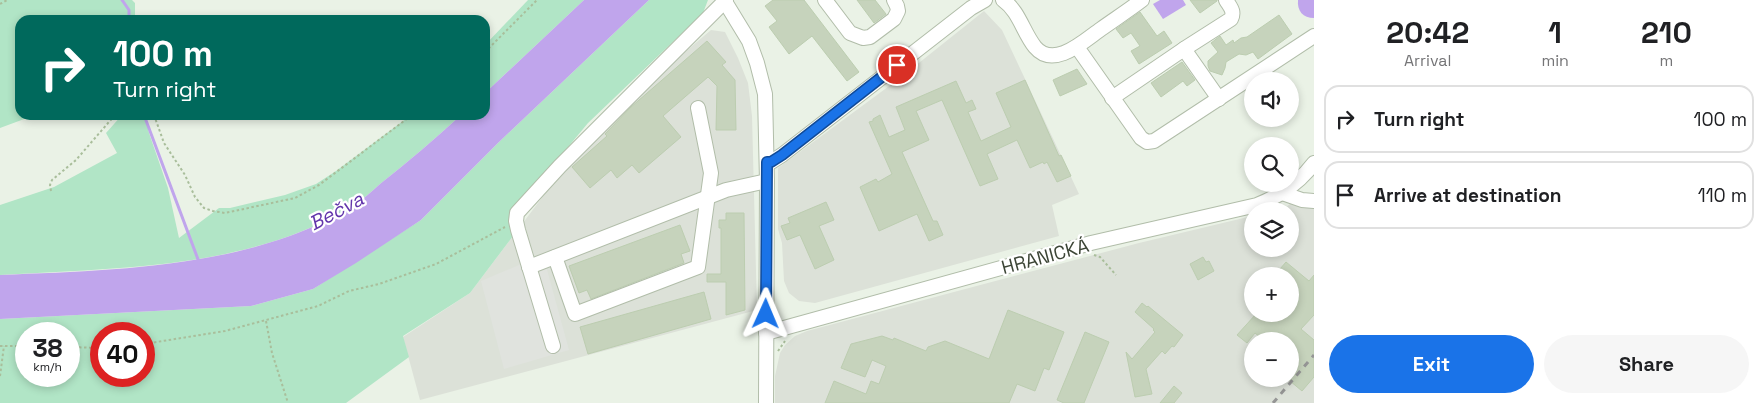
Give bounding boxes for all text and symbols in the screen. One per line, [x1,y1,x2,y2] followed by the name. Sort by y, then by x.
[1386,13,1469,52] text: 20:42
[1548,13,1562,52] text: 1
[1641,13,1692,52] text: 210
[113,32,213,76] text: 100 m
[30,35,95,100] icon: right
[876,44,918,86] pin
[1404,50,1451,71] text: Arrival
[1541,50,1569,71] text: min
[1660,50,1673,71] text: m
[883,51,911,79] icon: arrive
[1244,72,1299,387] map controls
[1244,72,1299,127] button: sound
[113,75,216,103] text: Turn right
[1331,105,1359,133] icon: right
[1374,107,1464,132] text: Turn right
[1693,107,1747,132] text: 100 m
[1244,137,1299,192] button: search
[1331,181,1359,209] icon: arrive
[1374,183,1562,208] text: Arrive at destination
[1698,183,1747,208] text: 110 m
[304,186,368,236] water label: Bečva
[1244,202,1299,257] button: layers
[999,233,1092,280] street label: HRANICKÁ
[1244,267,1299,322] button: +
[739,287,791,339] position arrow
[90,322,155,387] speed limit sign: 40
[32,332,63,364] text: 38
[1244,332,1299,387] button: −
[1329,335,1534,393] button: Exit
[1544,335,1749,393] button: Share
[33,359,62,375] text: km/h

